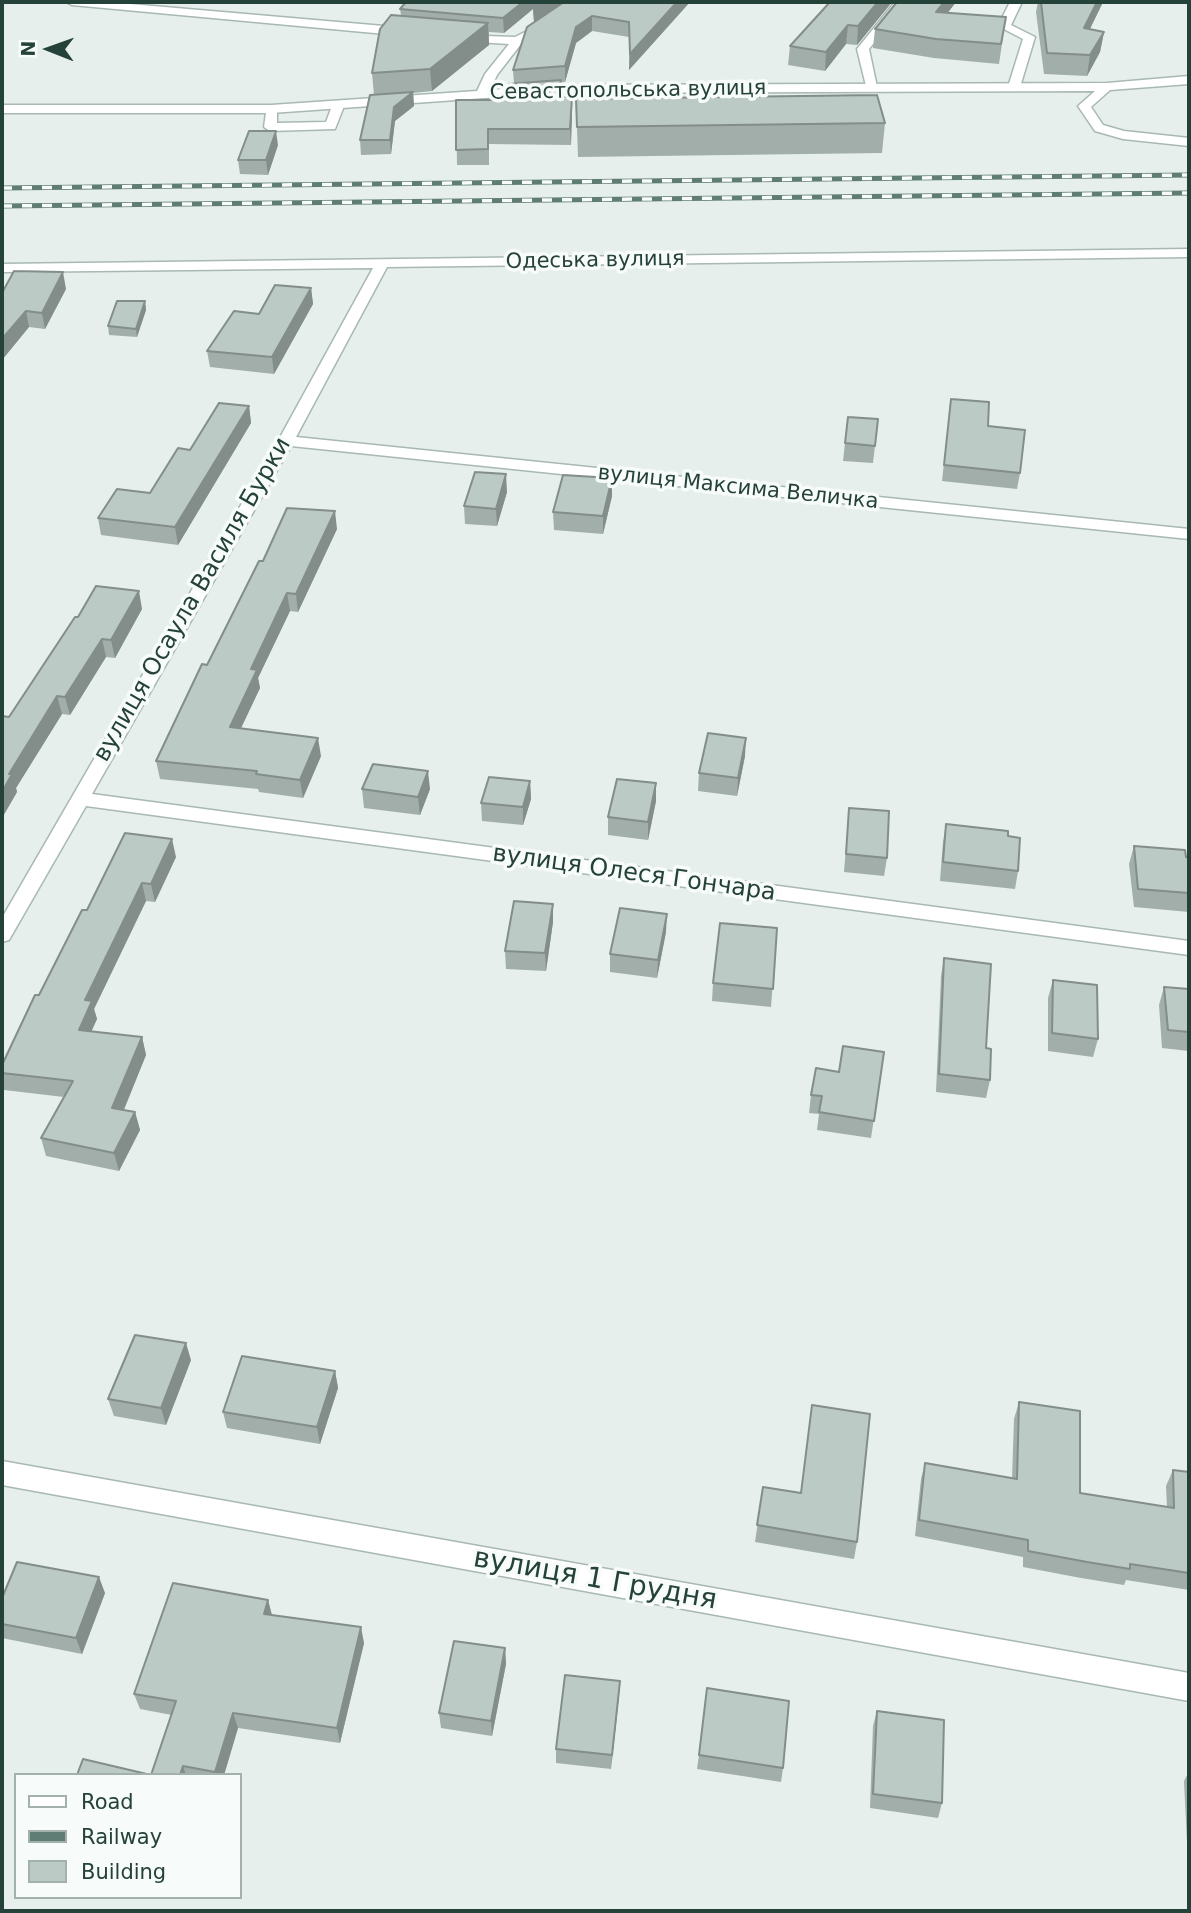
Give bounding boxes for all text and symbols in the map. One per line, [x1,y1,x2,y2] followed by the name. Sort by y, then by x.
[14,14,84,84] north arrow
[17,40,39,57] text: N
[489,76,767,106] street label: Севастопольська вулиця
[505,247,685,275] street label: Одеська вулиця
[88,433,298,767] street label: вулиця Осаула Василя Бурки
[596,461,880,515] street label: вулиця Максима Величка
[490,840,778,908] street label: вулиця Олеся Гончара
[471,1542,719,1618] street label: вулиця 1 Грудня
[14,1773,242,1899] legend
[81,1790,134,1814] text: Road
[81,1825,162,1849] text: Railway
[81,1860,166,1884] text: Building

